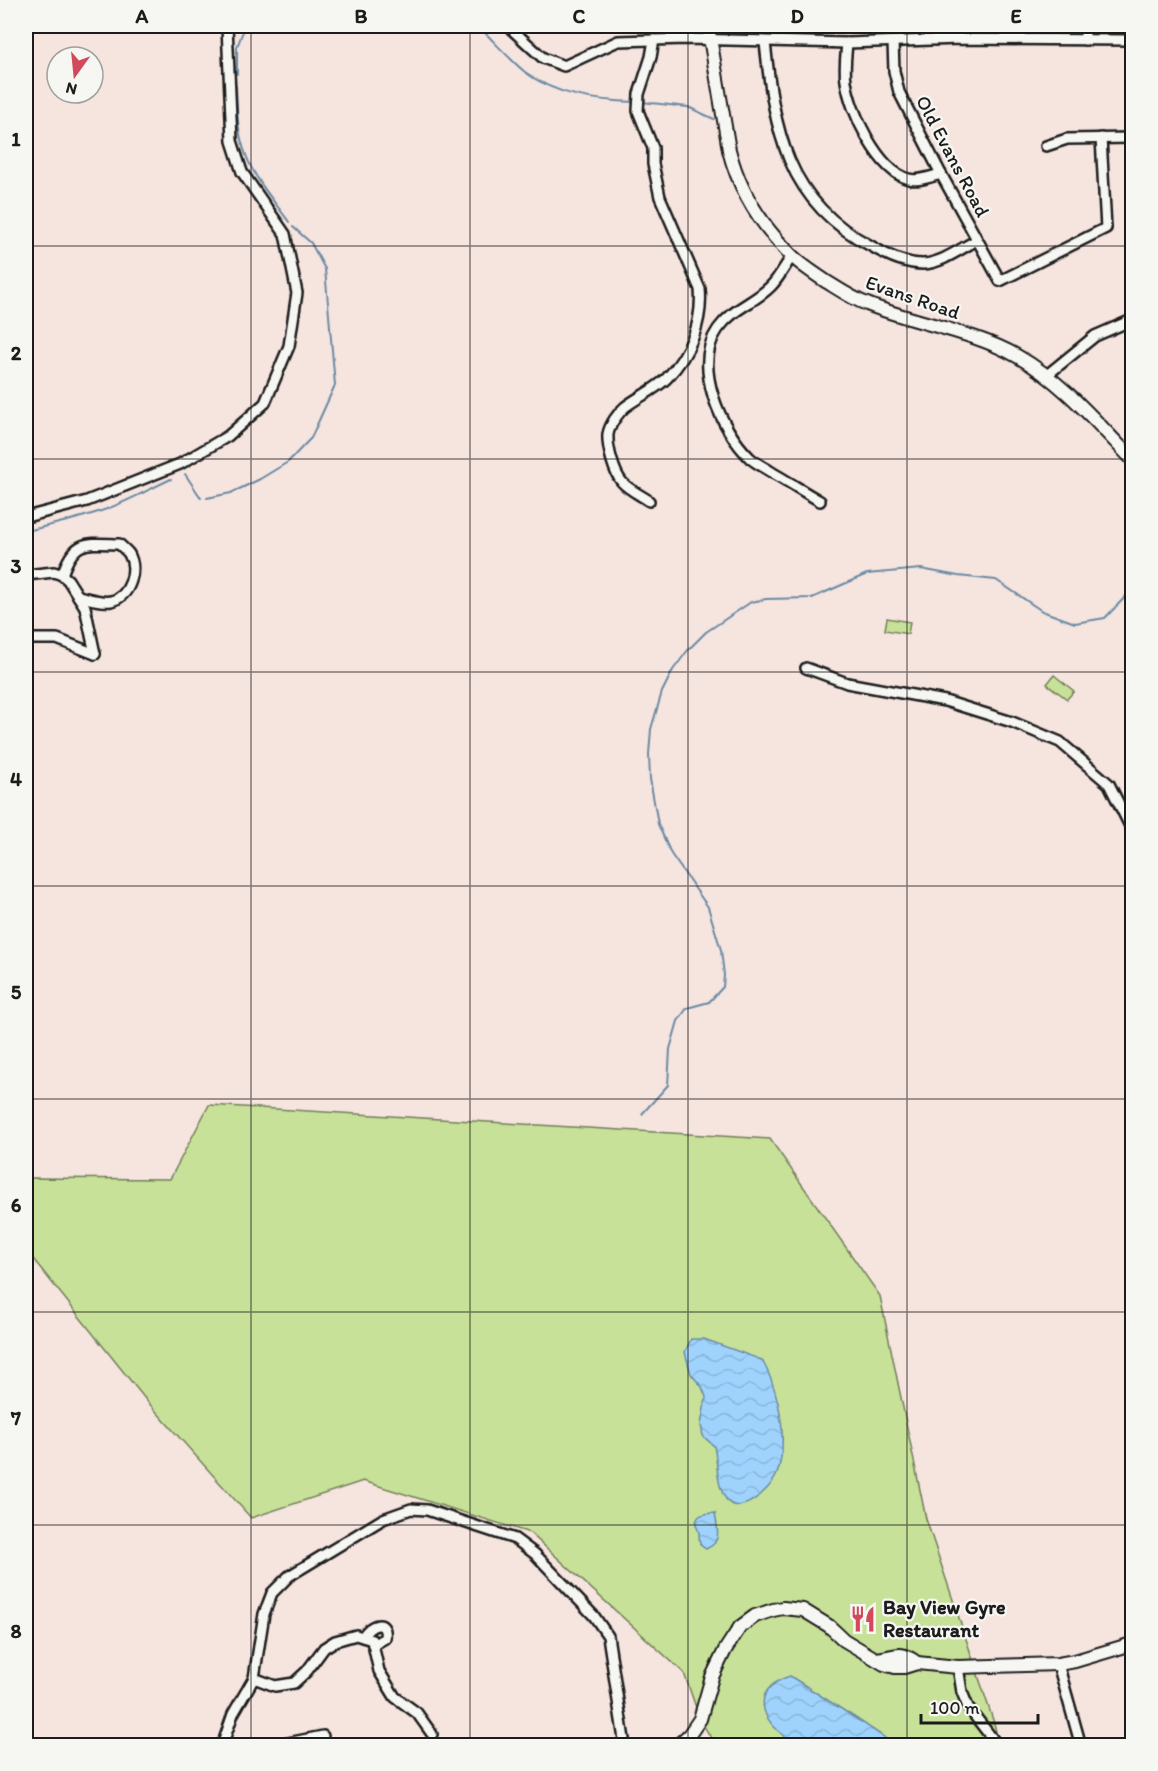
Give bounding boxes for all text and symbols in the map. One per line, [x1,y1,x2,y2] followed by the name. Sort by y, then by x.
[135,4,149,28] text: A
[355,4,368,28] text: B
[573,4,586,28] text: C
[790,4,804,28] text: D
[1010,4,1022,28] text: E
[45,45,105,105] north arrow
[64,78,79,100] text: N
[911,91,995,221] street label: Old Evans Road
[11,127,21,151] text: 1
[863,270,963,324] street label: Evans Road
[11,341,22,365] text: 2
[11,554,22,578] text: 3
[10,767,22,791] text: 4
[11,980,22,1004] text: 5
[11,1193,22,1217] text: 6
[10,1406,21,1430] text: 7
[883,1595,1006,1642] place label: Bay View Gyre Restaurant
[848,1604,878,1634] restaurant icon: Bay View Gyre Restaurant
[11,1619,22,1643] text: 8
[921,1687,1038,1725] scale bar
[930,1697,980,1719] text: 100 m

